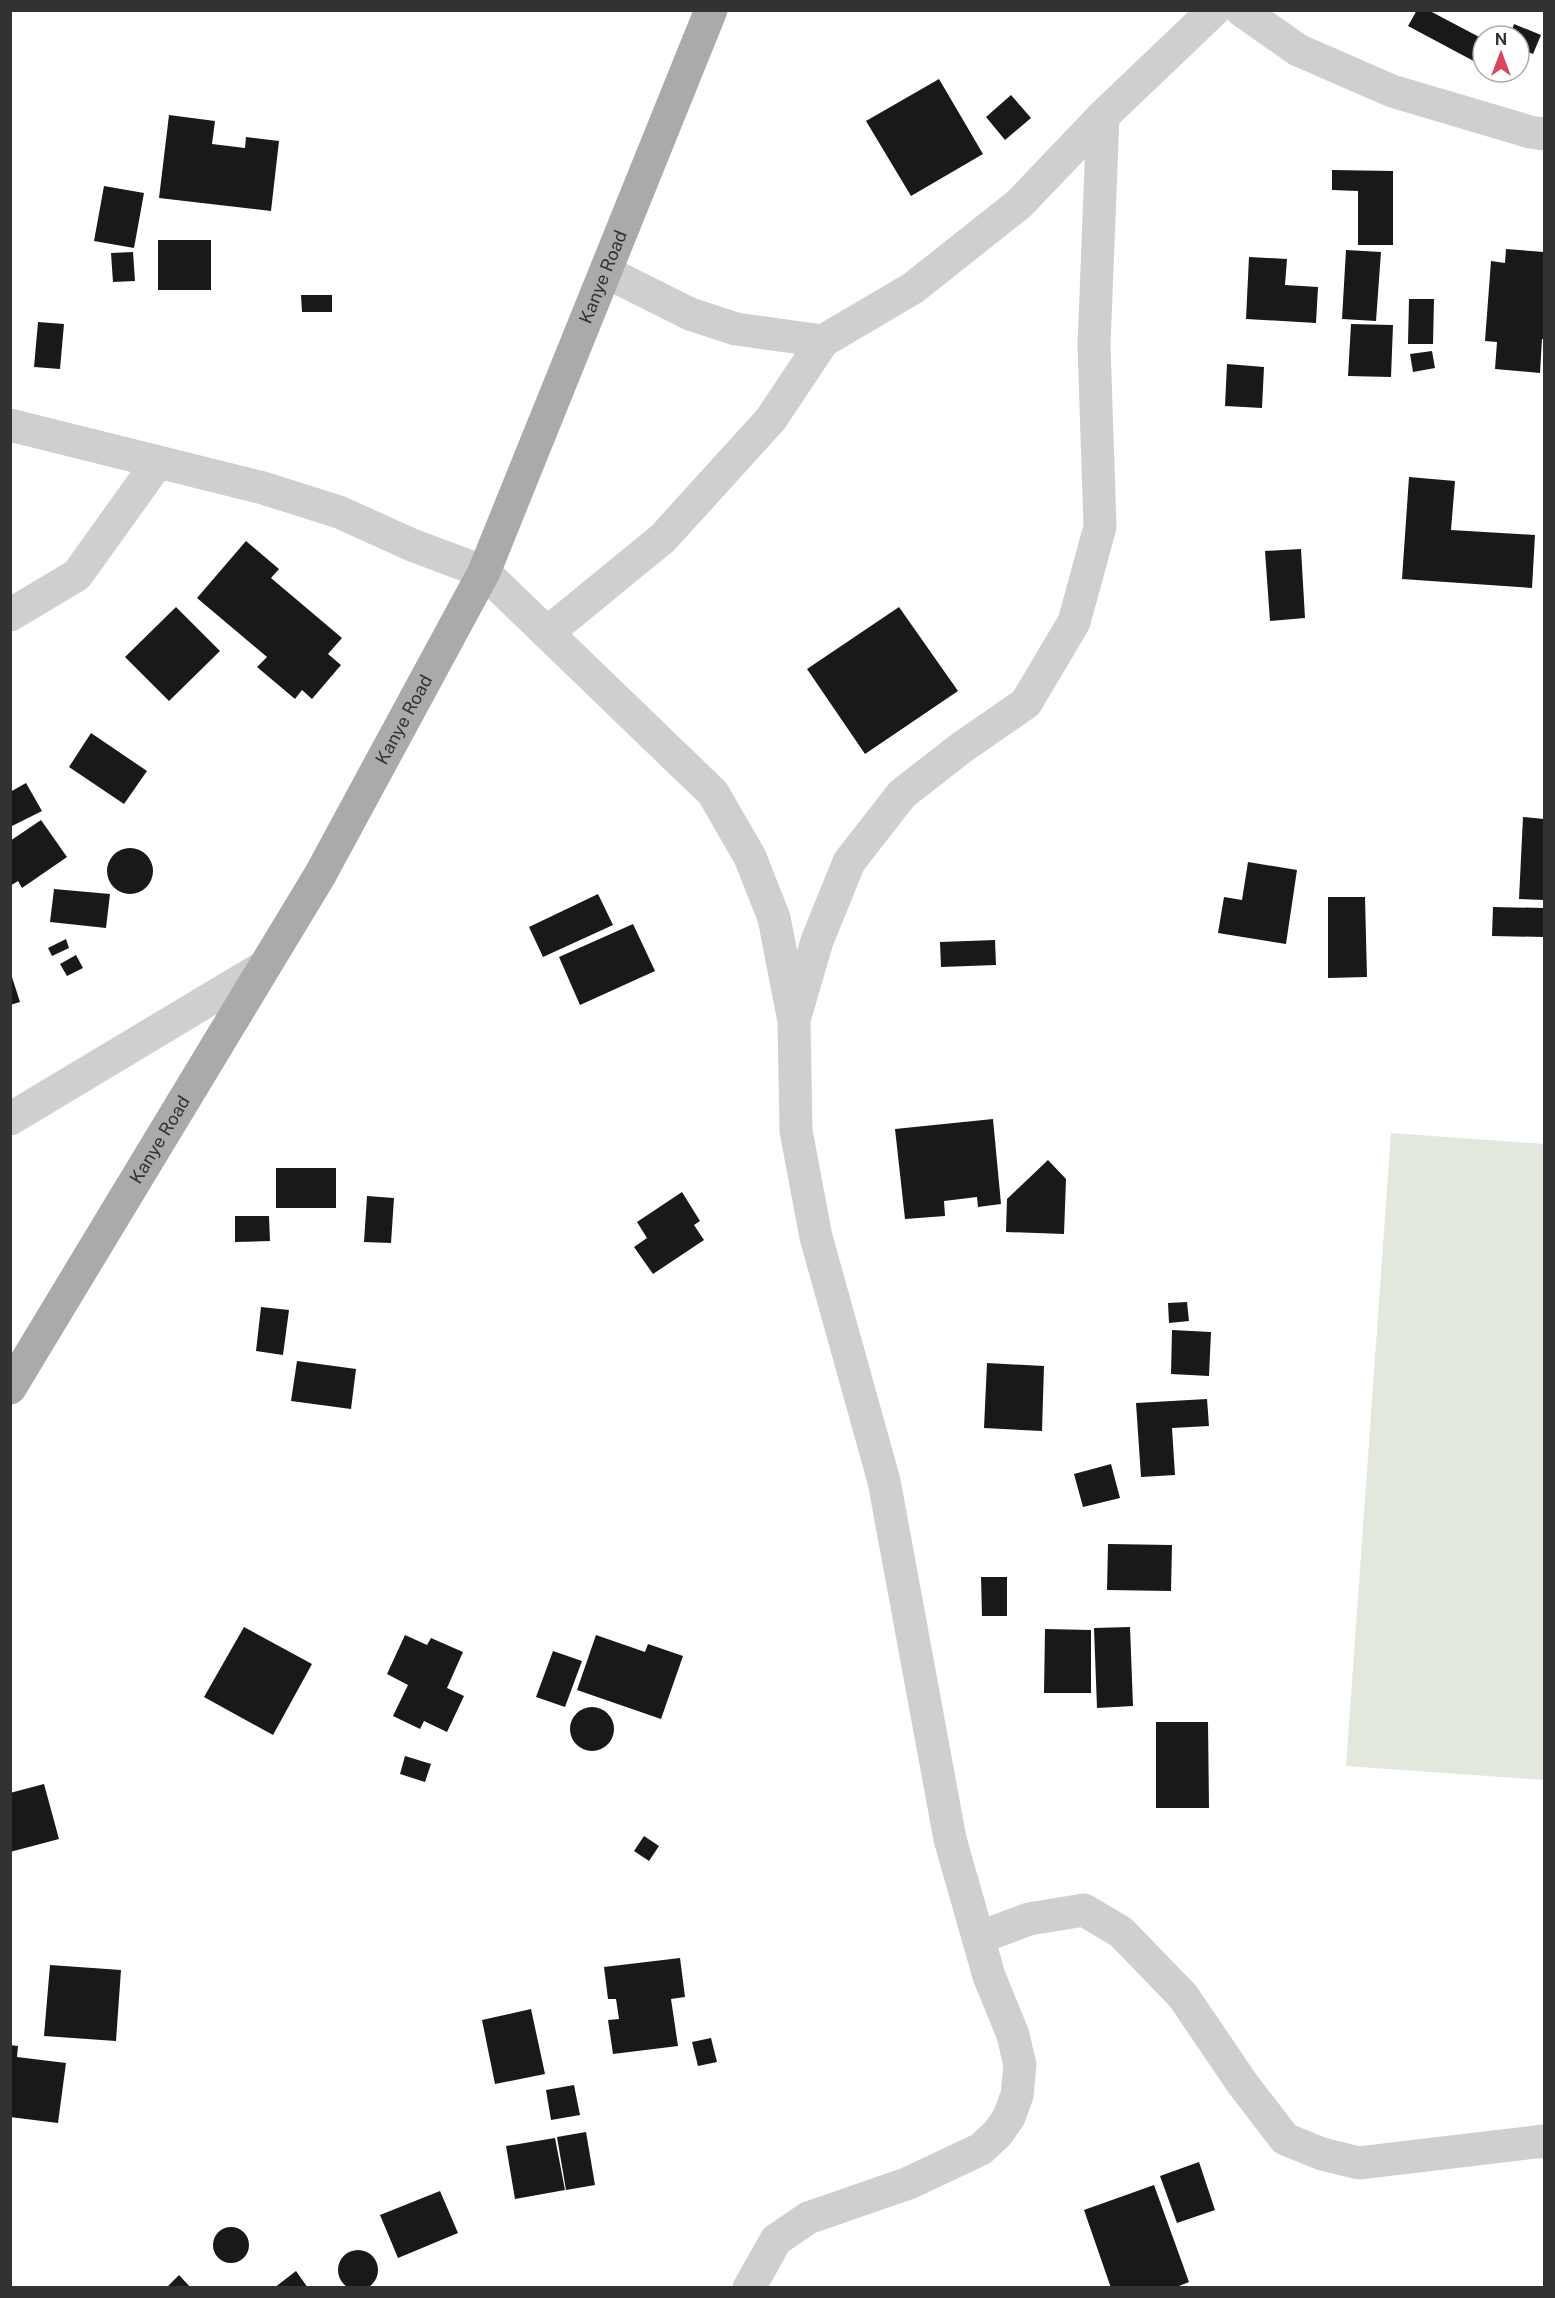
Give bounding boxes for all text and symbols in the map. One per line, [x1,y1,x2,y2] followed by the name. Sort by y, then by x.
[1471,24,1531,84] north arrow
[1495,30,1507,49] text: N
[574,227,631,327] street label: Kanye Road
[371,671,436,768] street label: Kanye Road
[125,1092,194,1187] street label: Kanye Road

